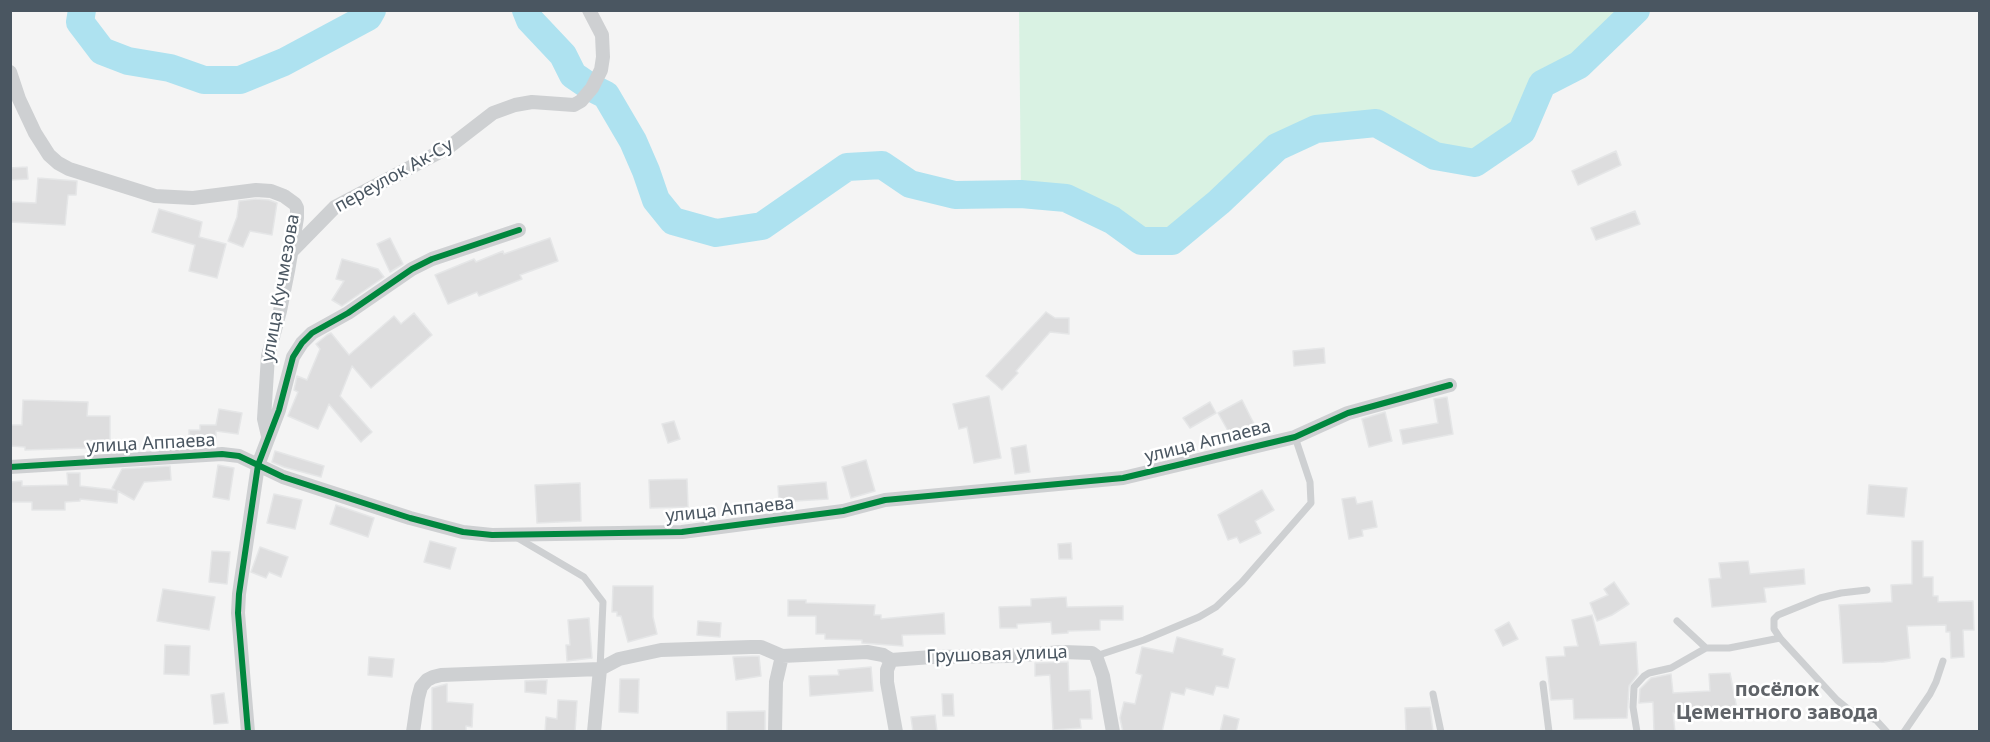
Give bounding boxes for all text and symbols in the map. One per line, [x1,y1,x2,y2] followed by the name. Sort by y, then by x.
[331,134,457,218] street label: переулок Ак-Су
[257,212,305,364] street label: улица Кучмезова
[1143,416,1273,468] street label: улица Аппаева
[86,430,216,458] street label: улица Аппаева
[665,493,795,527] street label: улица Аппаева
[926,642,1068,668] street label: Грушовая улица
[1676,678,1878,725] district label: посёлок Цементного завода

